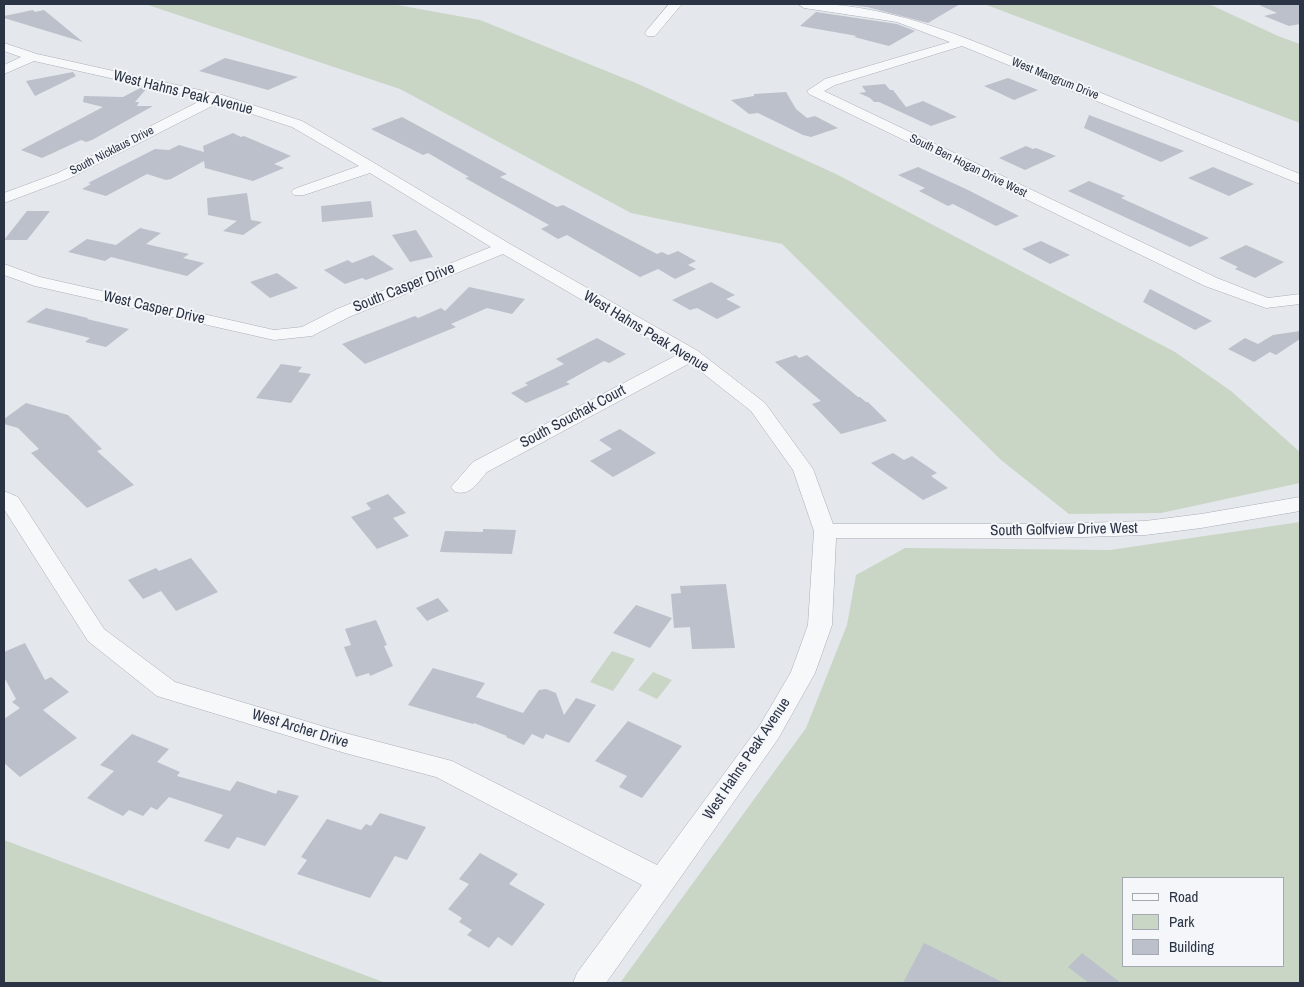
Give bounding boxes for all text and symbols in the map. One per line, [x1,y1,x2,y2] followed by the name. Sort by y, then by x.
[1009,55,1101,103] street label: West Mangrum Drive
[111,67,255,119] street label: West Hahns Peak Avenue
[68,124,156,178] street label: South Nicklaus Drive
[907,131,1029,201] street label: South Ben Hogan Drive West
[351,259,457,317] street label: South Casper Drive
[580,287,712,377] street label: West Hahns Peak Avenue
[101,288,207,328] street label: West Casper Drive
[517,382,629,452] street label: South Souchak Court
[990,520,1138,540] street label: South Golfview Drive West
[700,695,794,823] street label: West Hahns Peak Avenue
[249,706,351,752] street label: West Archer Drive
[1122,877,1284,967] legend
[1169,886,1198,907] text: Road
[1169,911,1194,932] text: Park
[1169,936,1214,957] text: Building

